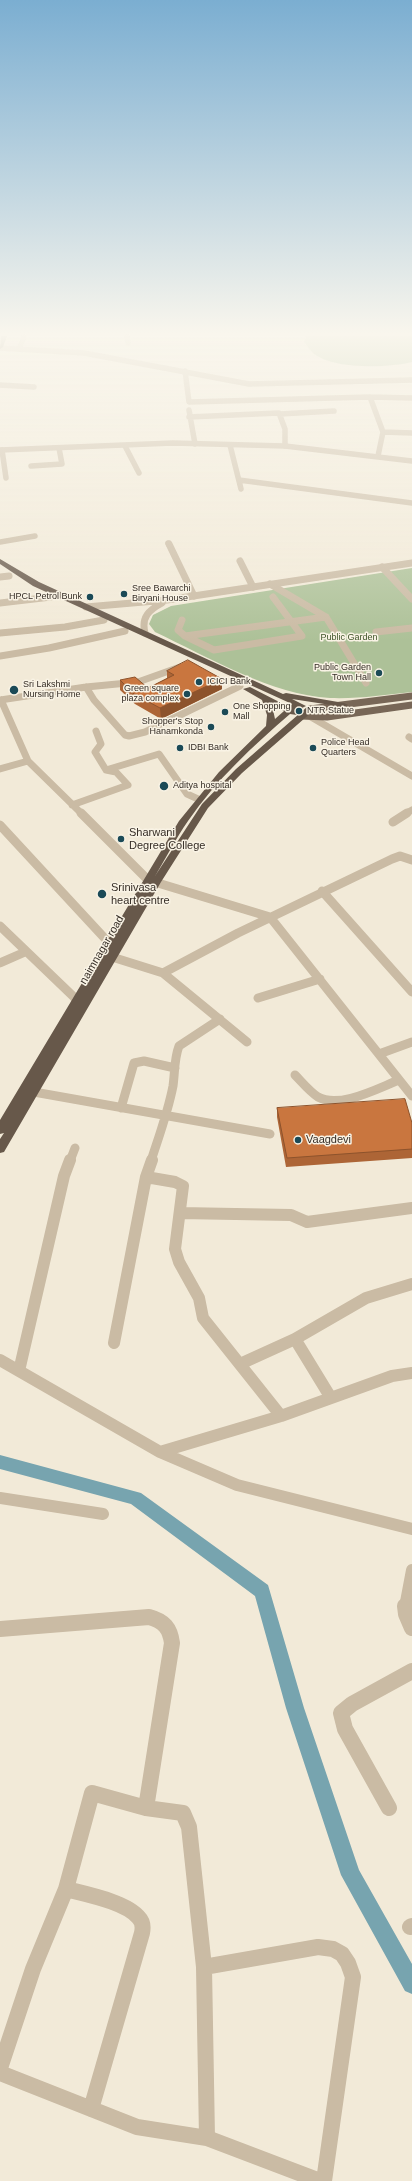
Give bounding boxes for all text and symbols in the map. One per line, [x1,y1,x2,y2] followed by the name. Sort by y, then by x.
[132,584,191,605] place label: Sree Bawarchi Biryani House
[119,589,129,599] marker: Sree Bawarchi Biryani House
[9,592,82,602] place label: HPCL Petrol Bunk
[85,592,95,602] marker: HPCL Petrol Bunk
[320,633,378,643] park label: Public Garden
[314,663,371,684] place label: Public Garden Town Hall
[374,668,384,678] marker: Public Garden Town Hall
[194,677,204,687] marker: ICICI Bank
[207,677,251,687] place label: ICICI Bank
[23,680,81,701] place label: Sri Lakshmi Nursing Home
[8,684,20,696] marker: Sri Lakshmi Nursing Home
[121,684,179,705] place label: Green square plaza complex
[182,689,192,699] marker: Green square plaza complex
[233,702,291,723] place label: One Shopping Mall
[294,706,304,716] marker: NTR Statue
[307,706,354,716] place label: NTR Statue
[220,707,230,717] marker: One Shopping Mall
[142,717,203,738] place label: Shopper's Stop Hanamkonda
[206,722,216,732] marker: Shopper's Stop Hanamkonda
[321,738,370,759] place label: Police Head Quarters
[175,743,185,753] marker: IDBI Bank
[188,743,229,753] place label: IDBI Bank
[308,743,318,753] marker: Police Head Quarters
[158,780,170,792] marker: Aditya hospital
[173,781,232,791] place label: Aditya hospital
[129,826,205,852] place label: Sharwani Degree College
[116,834,126,844] marker: Sharwani Degree College
[111,881,170,907] place label: Srinivasa heart centre
[96,888,108,900] marker: Srinivasa heart centre
[77,913,127,987] street label: naimnagar road
[306,1133,351,1147] place label: Vaagdevi
[293,1135,303,1145] marker: Vaagdevi

